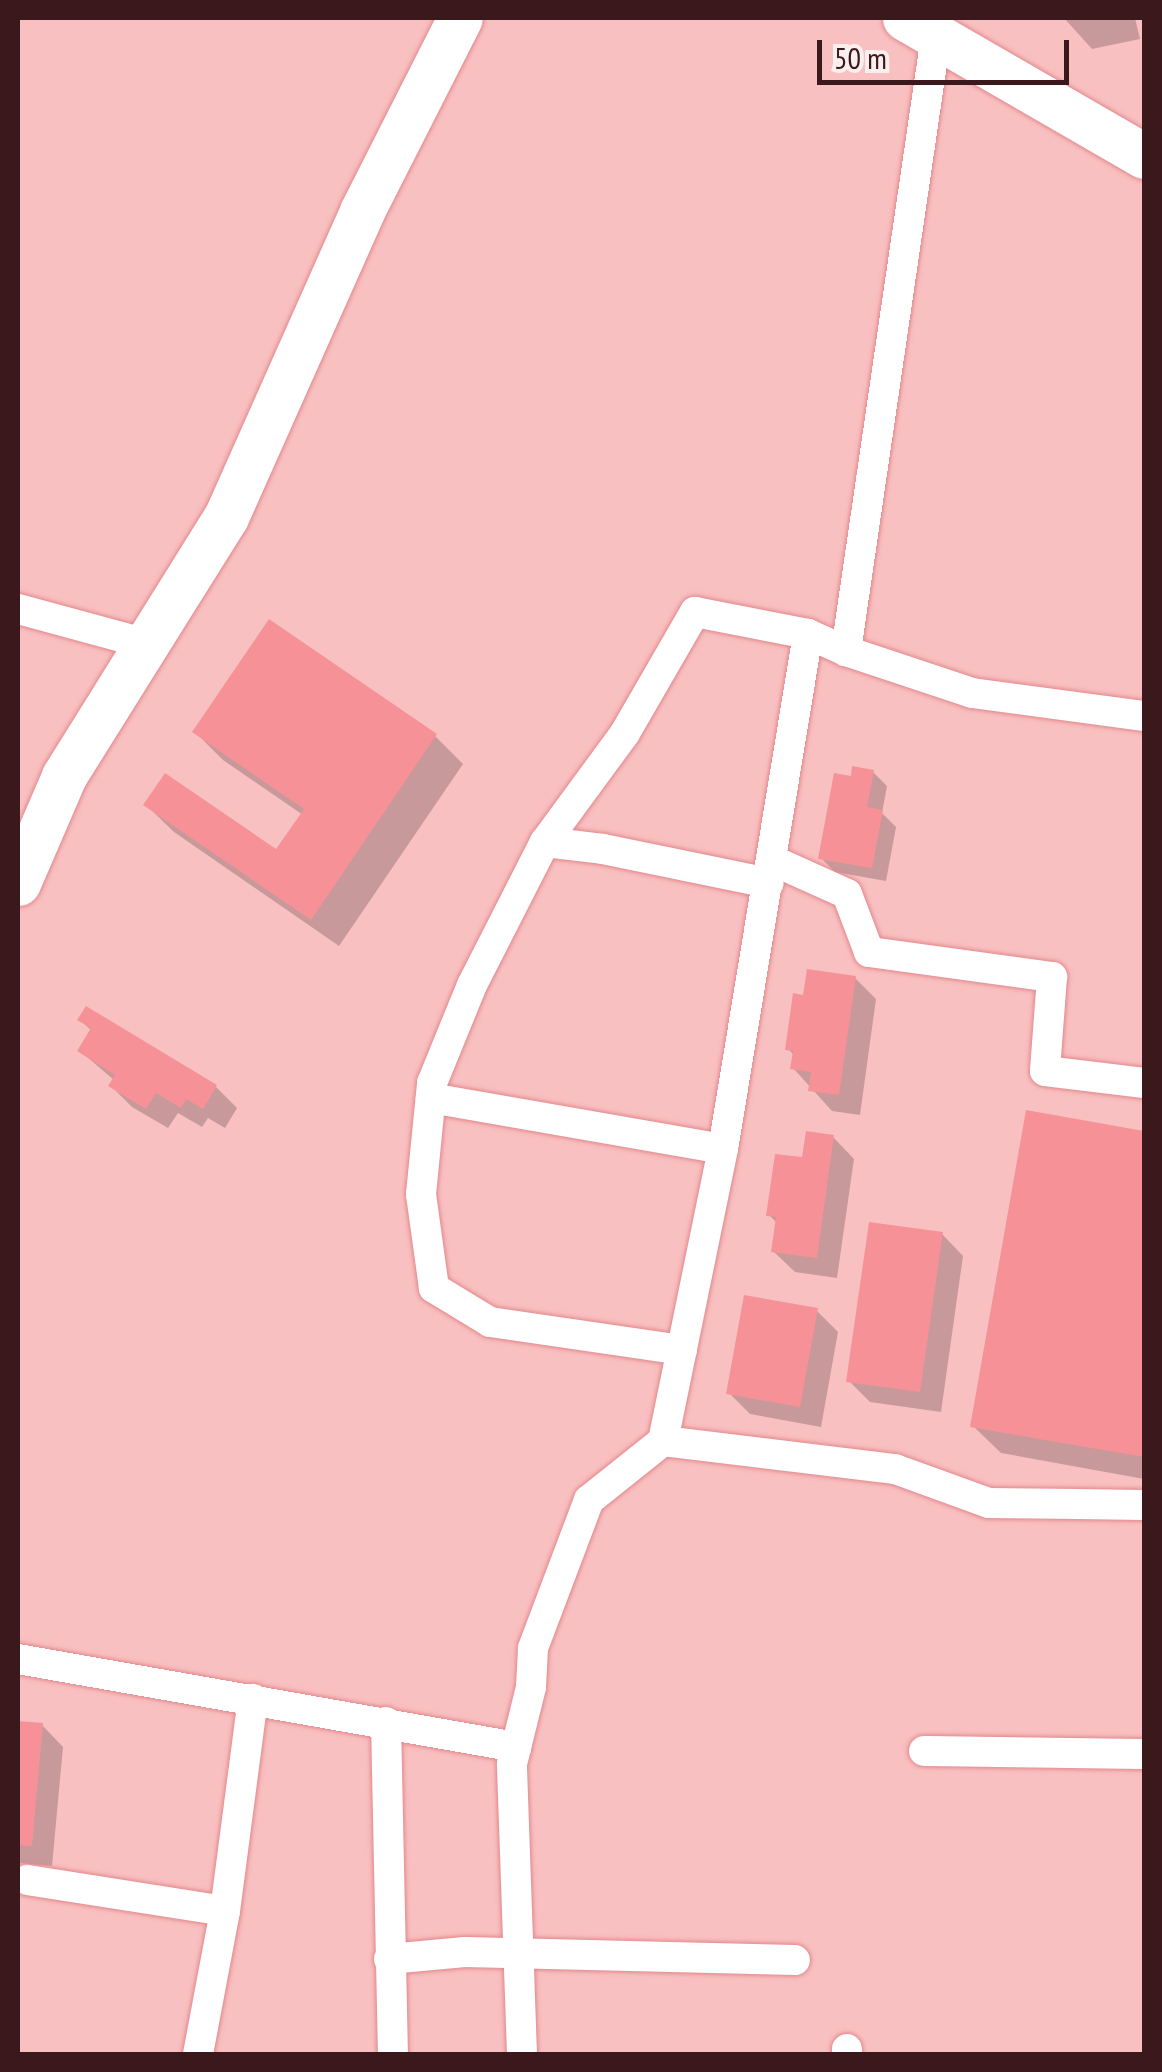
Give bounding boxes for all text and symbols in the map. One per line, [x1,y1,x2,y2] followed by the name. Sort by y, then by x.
[822,20,1074,82] scale bar
[834,38,887,77] text: 50 m

